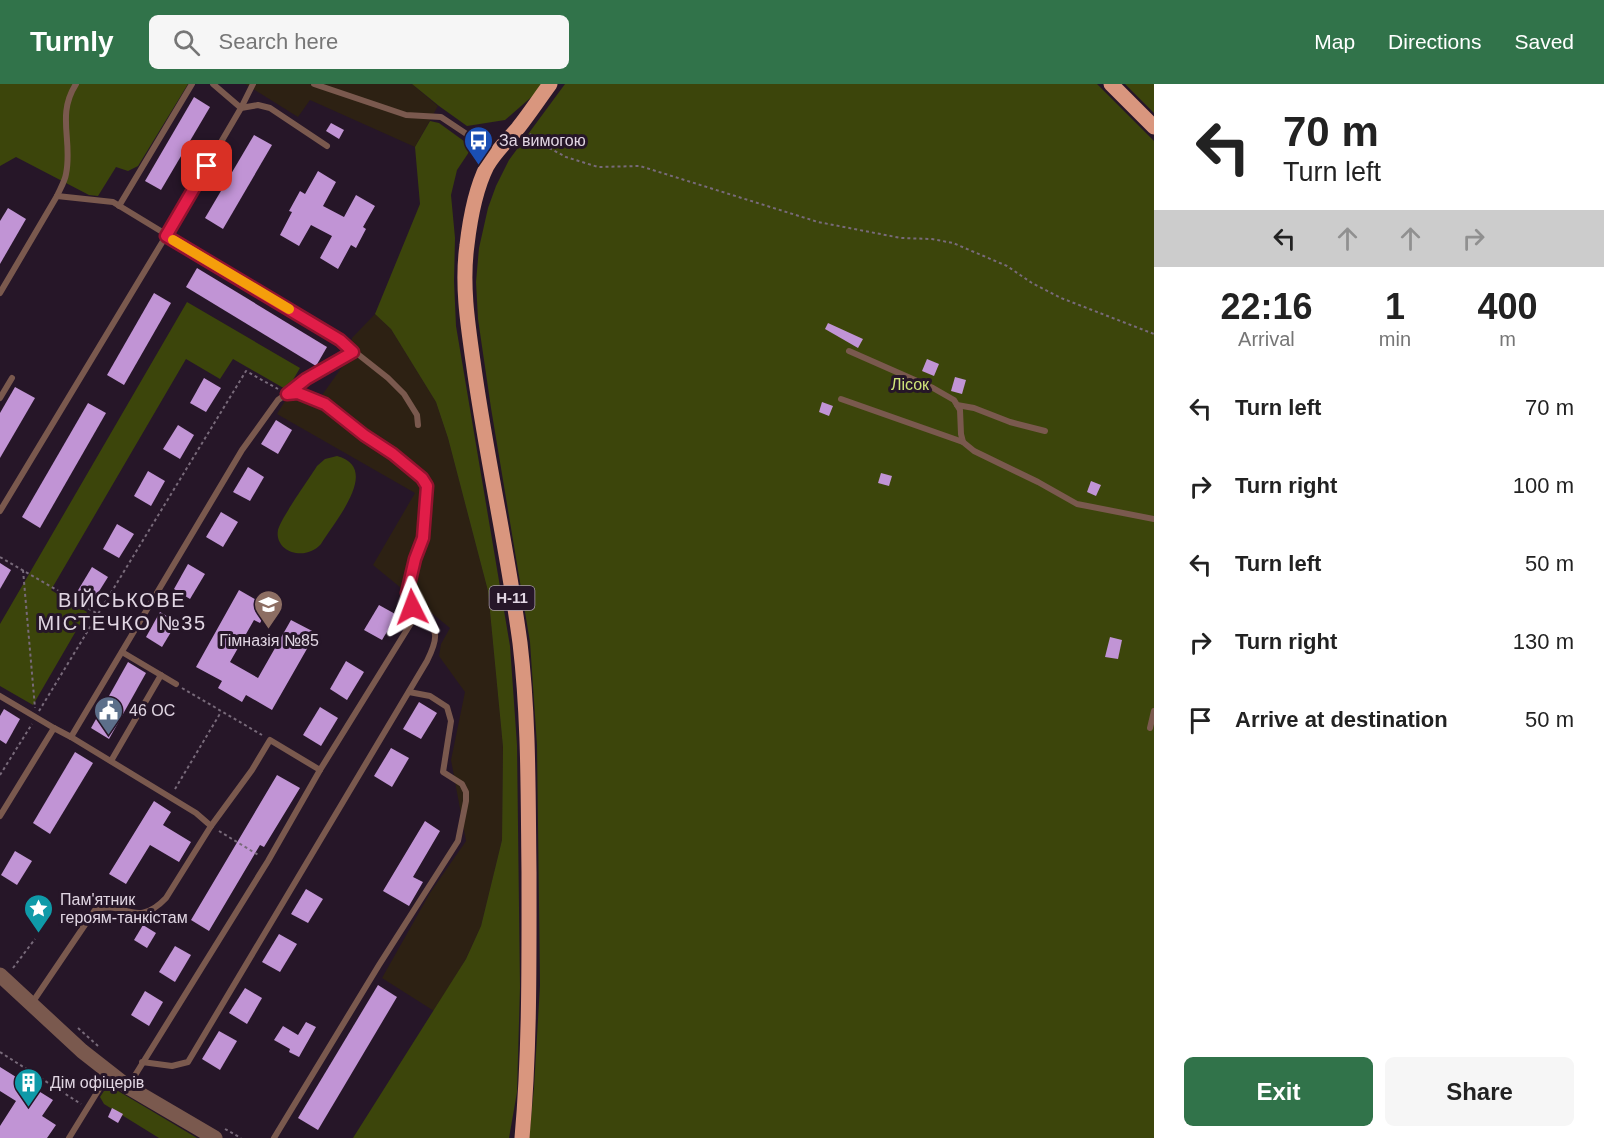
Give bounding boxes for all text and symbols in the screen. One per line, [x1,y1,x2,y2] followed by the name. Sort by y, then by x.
[149,15,569,69] search box
[30,26,113,57] text: Turnly
[170,26,203,59] icon: search
[218,29,338,54] text: Search here
[1314,30,1355,53] text: Map
[1388,30,1481,53] text: Directions
[1514,30,1574,53] text: Saved
[1184,108,1262,186] icon: left
[1283,108,1379,155] text: 70 m
[462,124,494,166] bus stop icon: За вимогою
[499,132,586,149] place label: За вимогою
[181,140,232,191] pin
[190,149,223,182] icon: arrive
[1283,157,1381,187] text: Turn left
[1268,222,1301,255] icon: left
[1331,222,1364,255] icon: ahead
[1394,222,1427,255] icon: ahead
[1457,222,1490,255] icon: right
[1220,286,1312,327] text: 22:16
[1385,286,1405,327] text: 1
[1477,286,1538,327] text: 400
[1238,328,1295,350] text: Arrival
[1379,328,1411,350] text: min
[1499,328,1516,350] text: m
[891,376,930,393] park label: Лісок
[1184,392,1217,425] icon: left
[1235,395,1321,420] text: Turn left
[1525,395,1574,420] text: 70 m
[1184,470,1217,503] icon: right
[1235,473,1337,498] text: Turn right
[1513,473,1574,498] text: 100 m
[1184,548,1217,581] icon: left
[1235,551,1321,576] text: Turn left
[1525,551,1574,576] text: 50 m
[380,575,444,639] position arrow
[490,586,534,610] road number: Н-11
[37,588,207,634] district label: ВІЙСЬКОВЕ МІСТЕЧКО №35
[253,588,285,630] school or university icon: Гімназія №85
[1184,626,1217,659] icon: right
[1235,629,1337,654] text: Turn right
[1513,629,1574,654] text: 130 m
[219,632,319,649] place label: Гімназія №85
[92,694,124,736] public building icon: 46 ОС
[129,702,175,719] place label: 46 ОС
[1184,704,1217,737] icon: arrive
[1235,707,1448,732] text: Arrive at destination
[1525,707,1574,732] text: 50 m
[60,891,188,926] place label: Пам'ятник героям-танкістам
[23,892,55,934] place icon: Пам'ятник героям-танкістам
[1184,1057,1373,1126] button: Exit
[1385,1057,1574,1126] button: Share
[13,1066,45,1108] building icon: Дім офіцерів
[50,1074,144,1091] place label: Дім офіцерів

